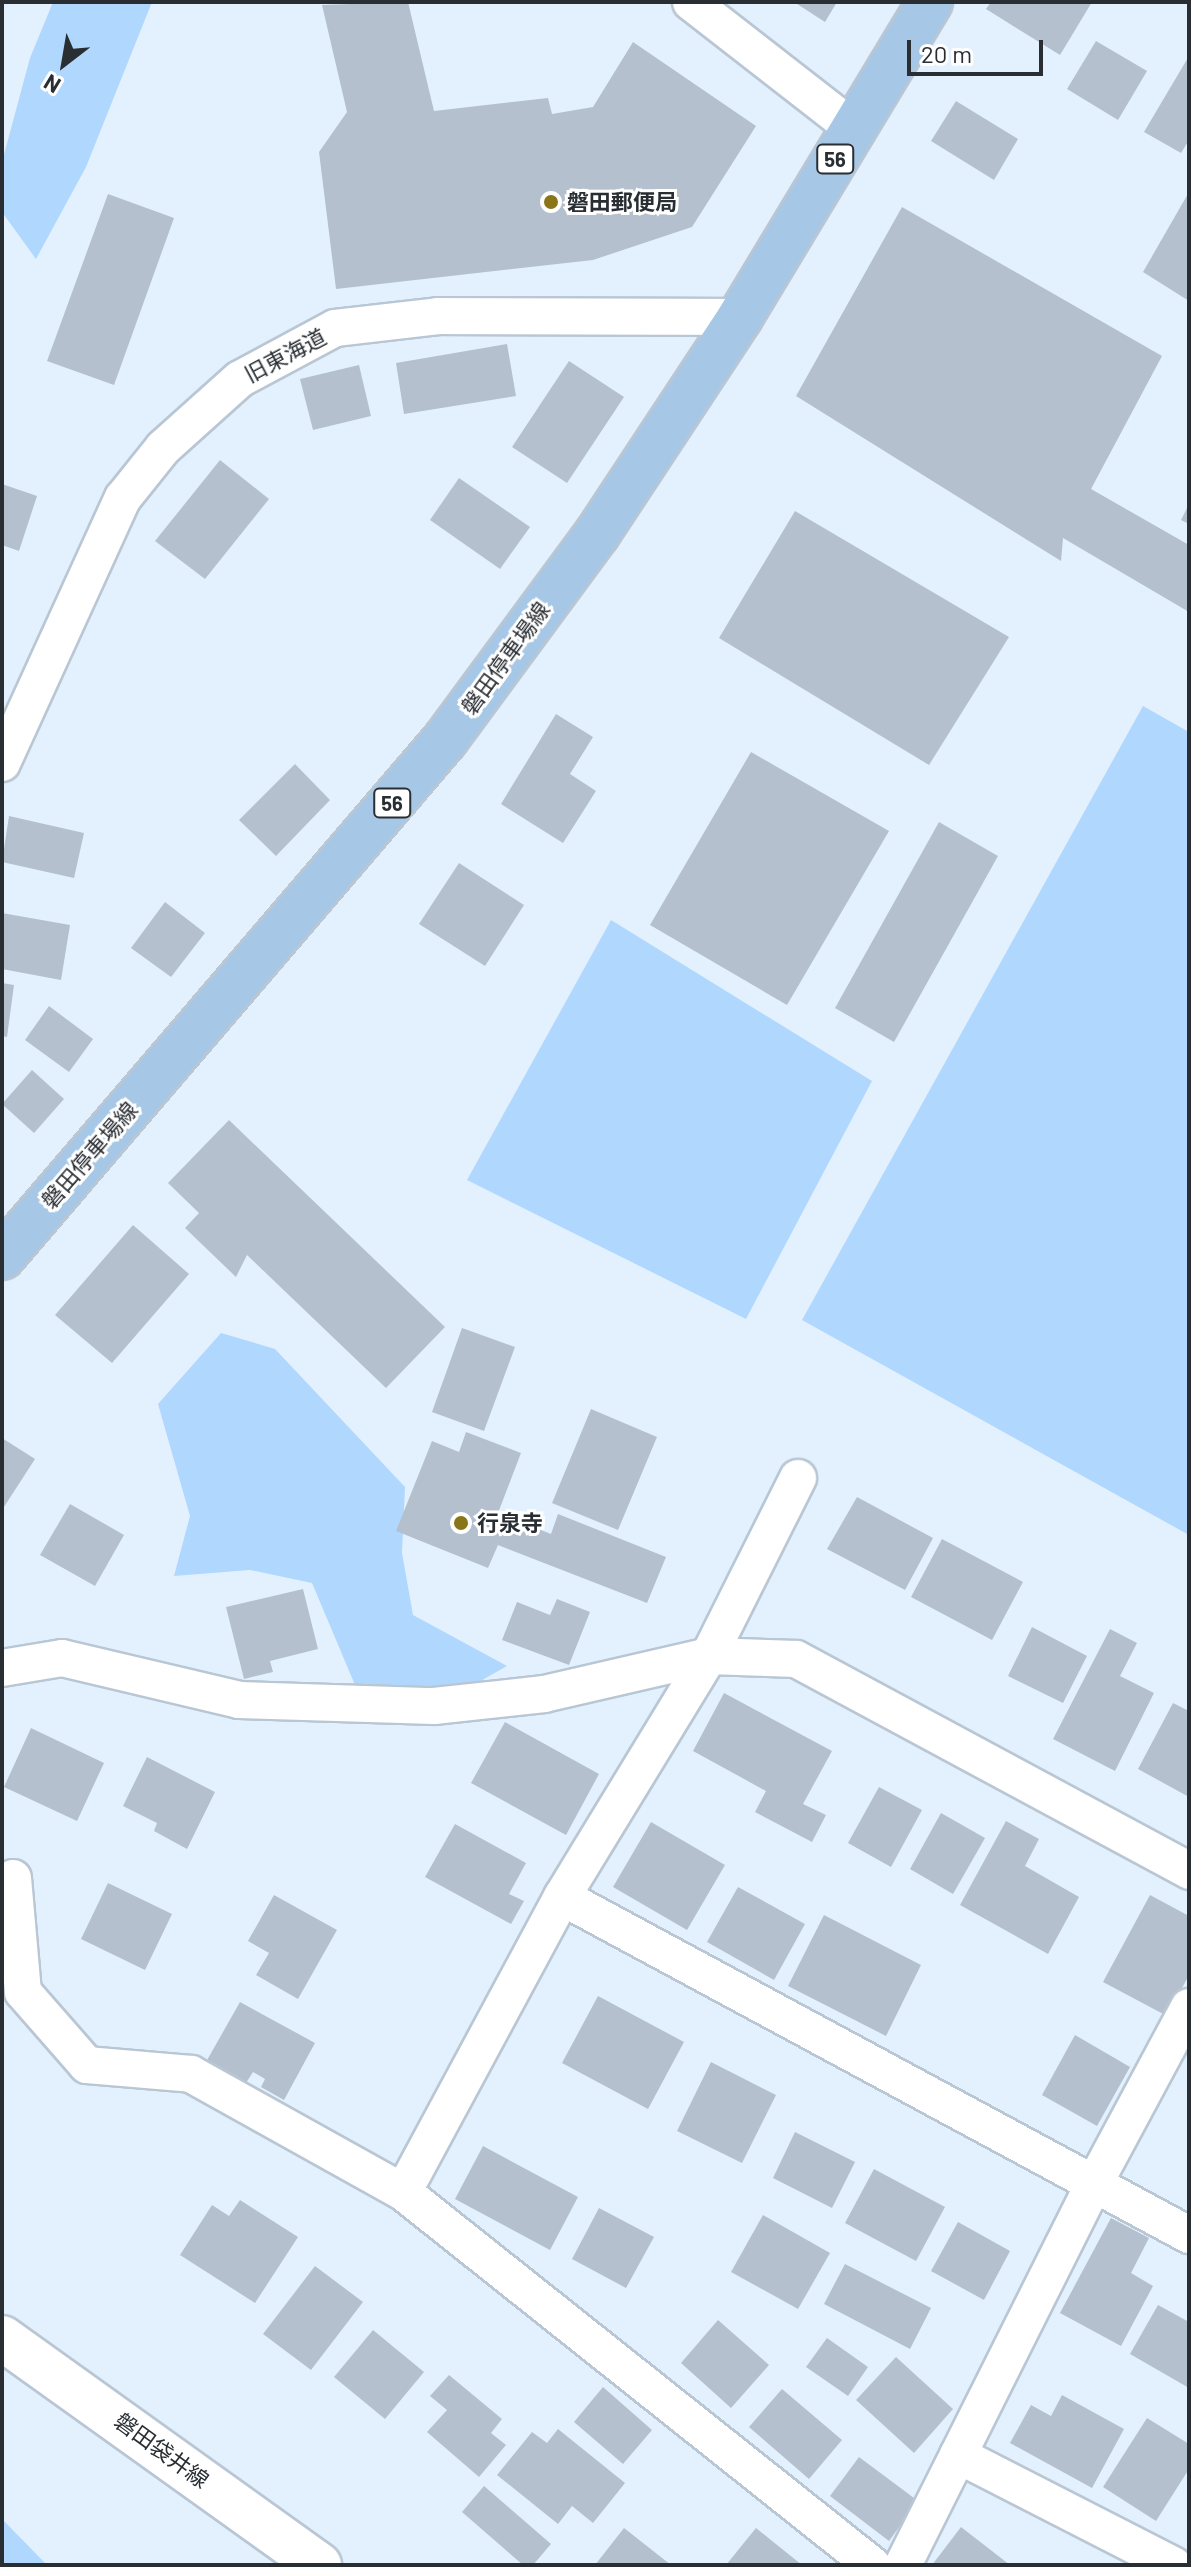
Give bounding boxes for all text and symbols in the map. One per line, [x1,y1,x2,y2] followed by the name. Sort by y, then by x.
[24,24,104,104] north arrow
[911,24,1047,74] scale bar
[921,39,972,68] text: 20 m
[39,70,65,99] text: N
[815,143,855,175] road number: 56
[567,189,677,215] place label: 磐田郵便局
[542,193,560,211] marker: 磐田郵便局
[240,323,330,387] street label: 旧東海道
[456,597,554,719] street label: 磐田停車場線
[372,787,412,819] road number: 56
[36,1097,142,1213] street label: 磐田停車場線
[477,1510,543,1536] place label: 行泉寺
[452,1514,470,1532] marker: 行泉寺
[110,2407,214,2493] street label: 磐田袋井線

